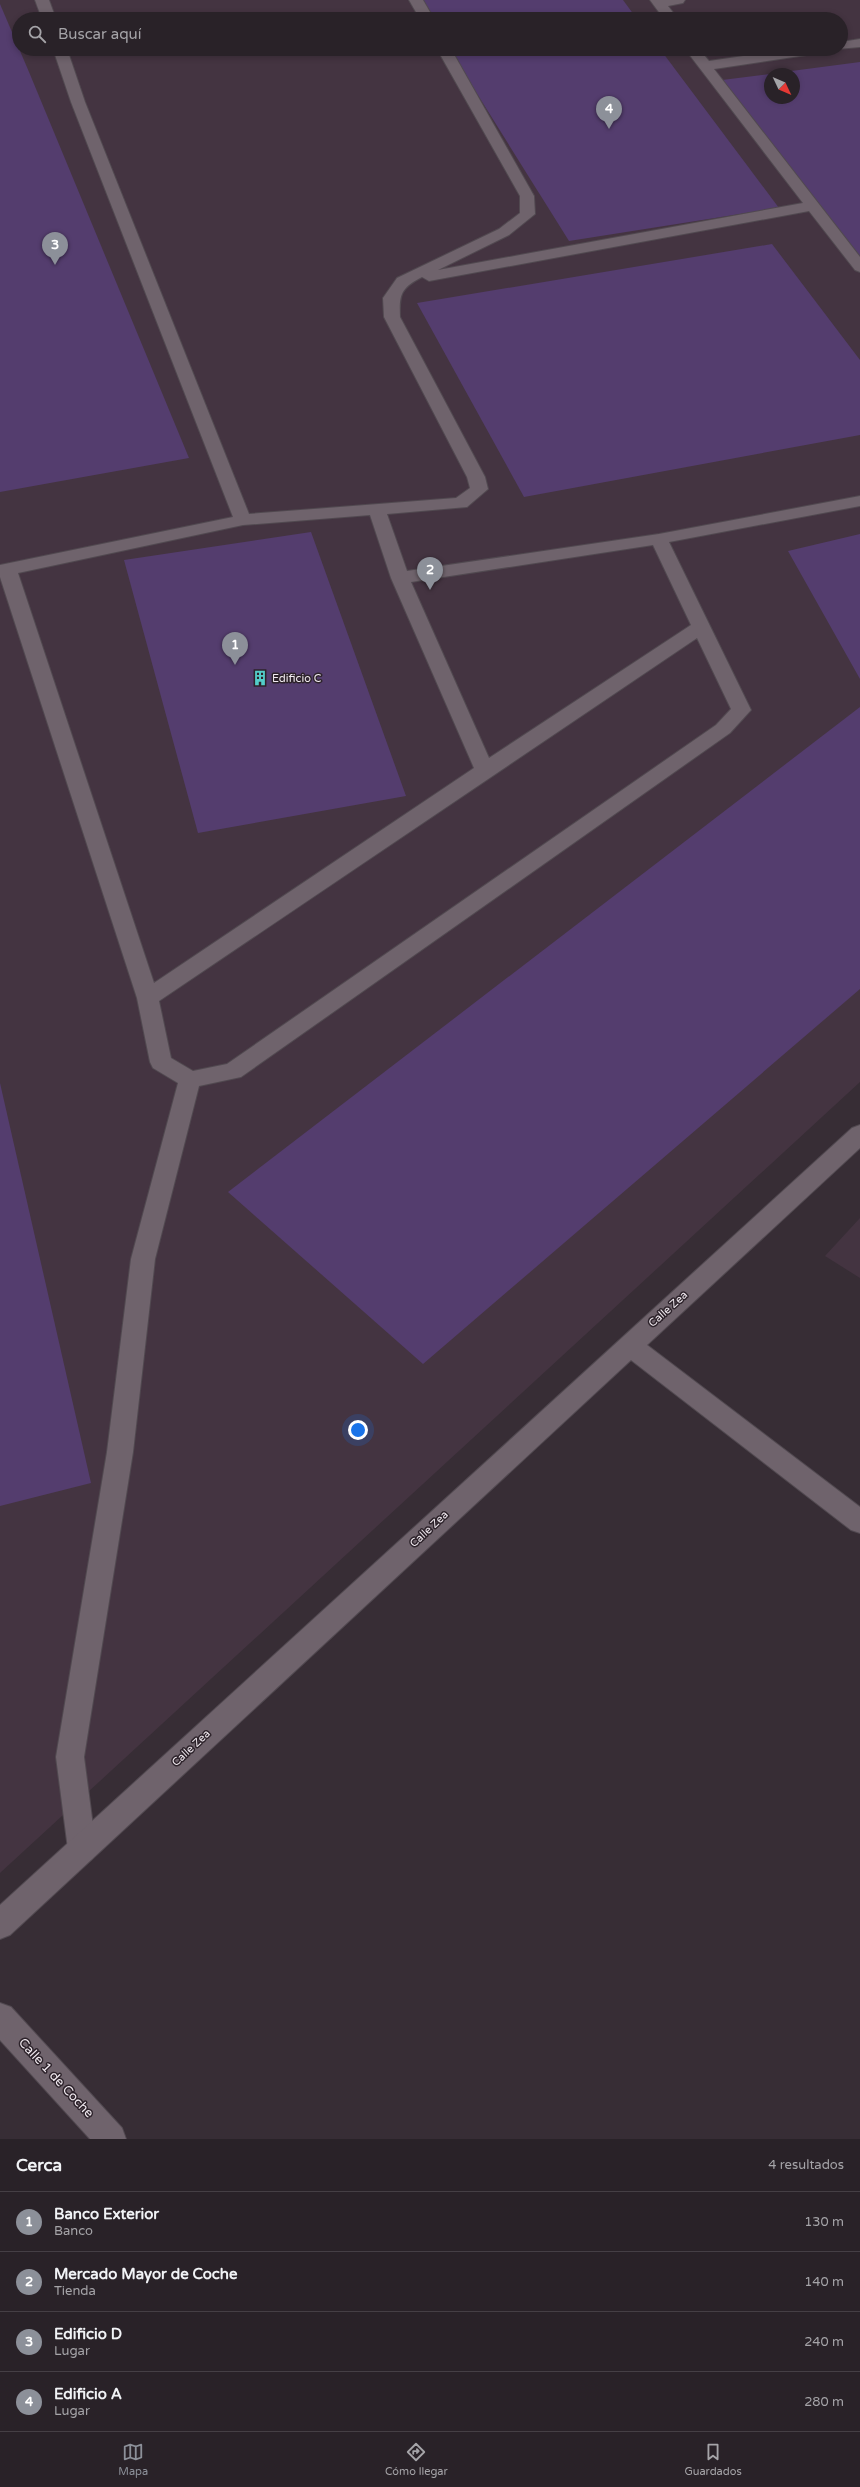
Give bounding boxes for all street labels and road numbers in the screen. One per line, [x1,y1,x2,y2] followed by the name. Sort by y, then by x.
[646,1288,690,1330] street label: Calle Zea
[407,1508,451,1550] street label: Calle Zea
[169,1727,213,1769] street label: Calle Zea
[15,2035,97,2121] street label: Calle 1 de Coche

